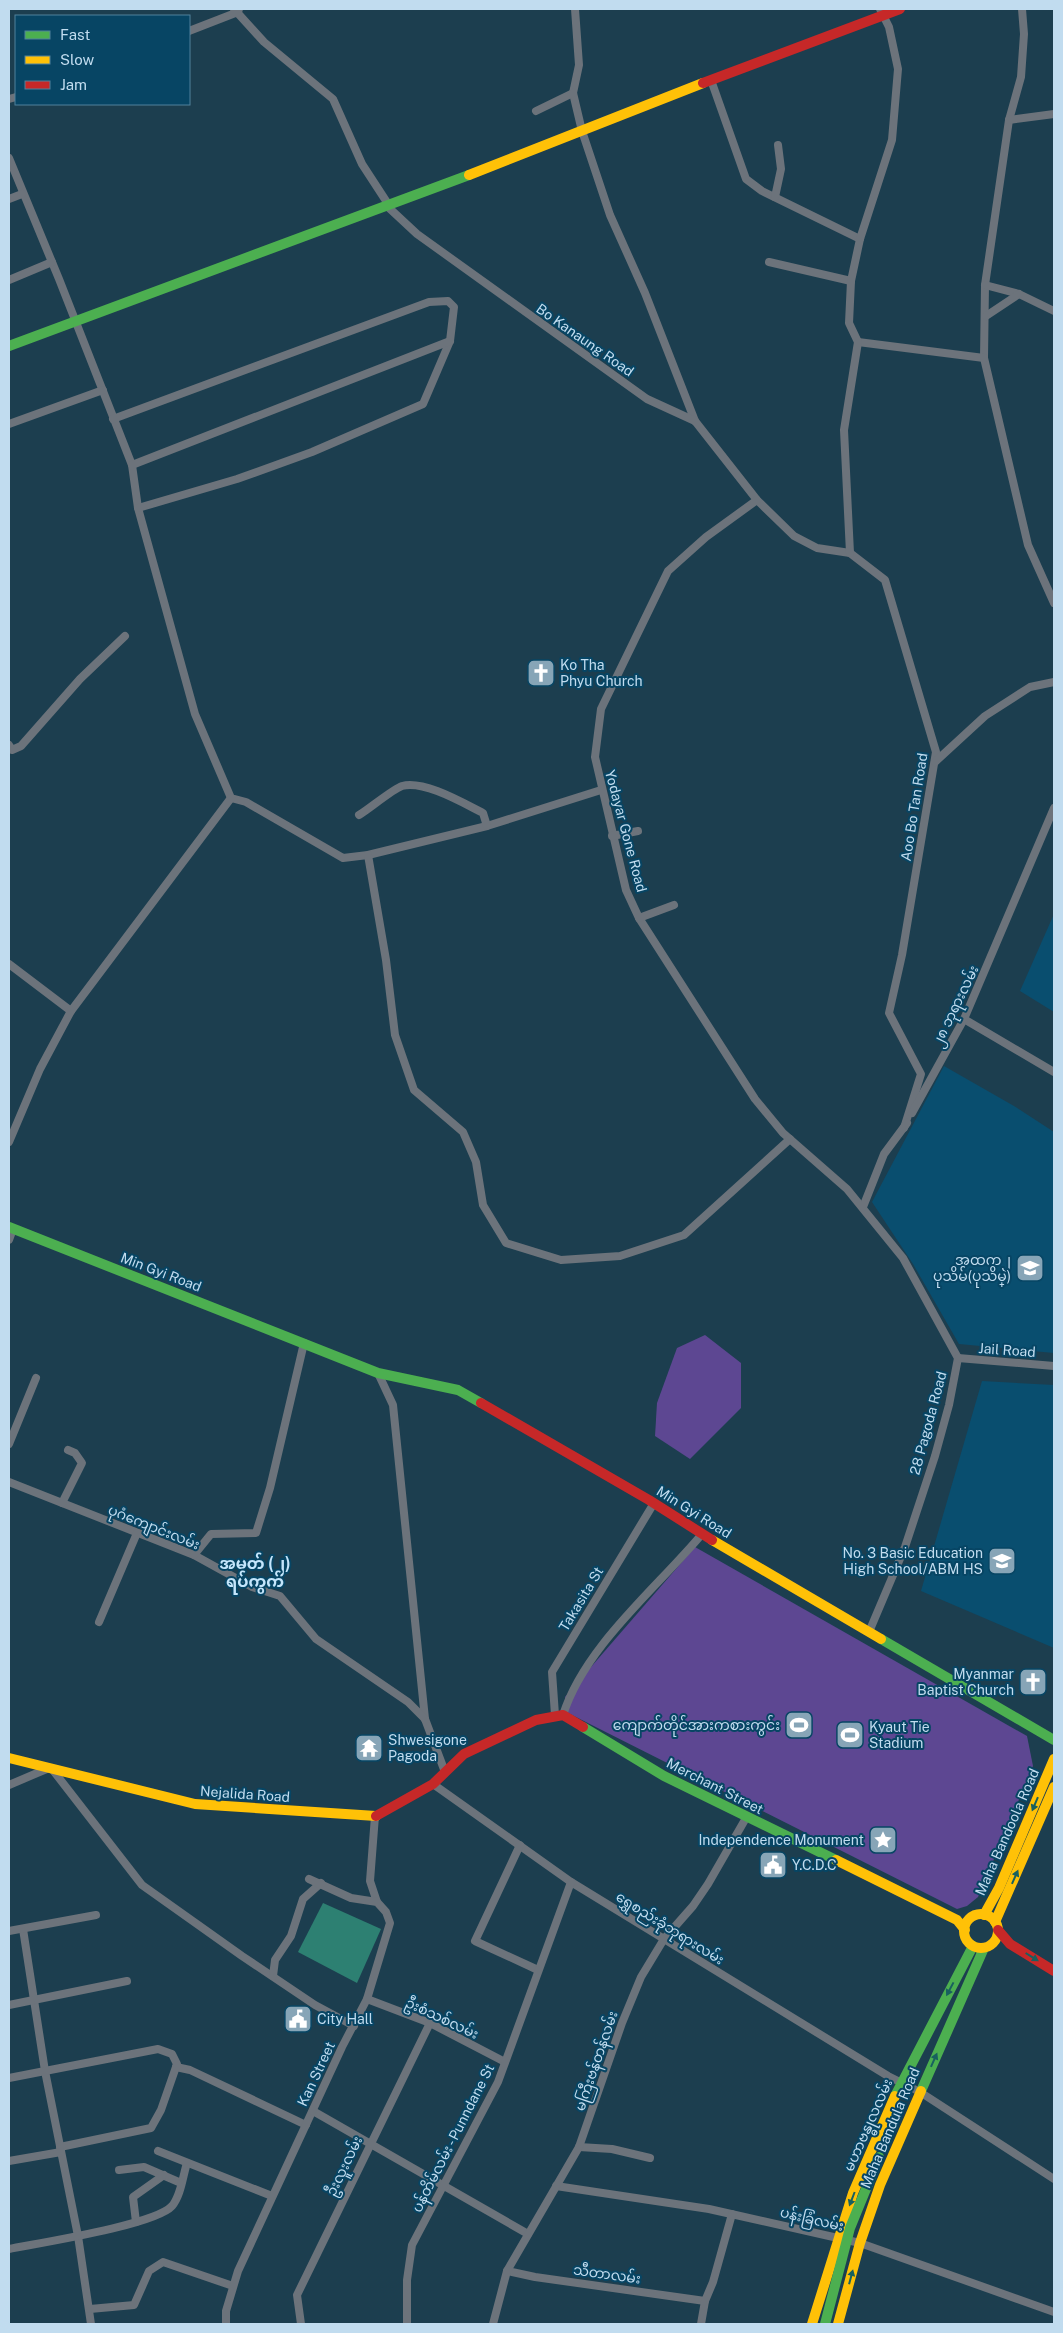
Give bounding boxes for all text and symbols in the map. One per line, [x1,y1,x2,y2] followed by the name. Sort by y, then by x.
[15,15,190,105] legend
[60,26,90,43] text: Fast
[60,51,95,68] text: Slow
[60,76,87,93] text: Jam
[533,300,637,380] street label: Bo Kanaung Road
[560,657,643,689] place label: Ko Tha Phyu Church
[526,658,556,688] church icon: Ko Tha Phyu Church
[898,752,930,862] street label: Aoo Bo Tan Road
[602,768,650,894] street label: Yodayar Gone Road
[927,962,985,1051] street label: ၂၈ ဘုရားလမ်း
[118,1249,204,1295] street label: Min Gyi Road
[933,1252,1011,1288] place label: အထက၂ ပုသိမ်(ပုသိမ္)
[1015,1253,1045,1283] school or university icon: အထက၂ ပုသိမ်(ပုသိမ္)
[978,1340,1036,1360] street label: Jail Road
[907,1370,949,1476] street label: 28 Pagoda Road
[654,1483,734,1541] street label: Min Gyi Road
[104,1500,203,1556] street label: ပုဂံကျောင်းလမ်း
[842,1545,983,1577] place label: No. 3 Basic Education High School/ABM HS
[987,1546,1017,1576] school or university icon: No. 3 Basic Education High School/ABM HS
[219,1552,291,1595] district label: အမှတ် (၂) ရပ်ကွက်
[556,1564,606,1634] street label: Takasita St
[917,1666,1014,1698] place label: Myanmar Baptist Church
[1018,1667,1048,1697] church icon: Myanmar Baptist Church
[784,1710,814,1740] sports icon: ကျောက်တိုင်အားကစားကွင်း
[613,1715,780,1737] place label: ကျောက်တိုင်အားကစားကွင်း
[869,1719,930,1751] place label: Kyaut Tie Stadium
[835,1720,865,1750] sports icon: Kyaut Tie Stadium
[388,1732,467,1764] place label: Shwesigone Pagoda
[354,1733,384,1763] temple icon: Shwesigone Pagoda
[664,1755,766,1817] street label: Merchant Street
[972,1766,1042,1898] street label: Maha Bandoola Road
[199,1783,291,1805] street label: Nejalida Road
[1031,1797,1039,1811] one-way arrow
[868,1825,898,1855] place icon: Independence Monument
[698,1832,864,1848] place label: Independence Monument
[758,1850,788,1880] public building icon: Y.C.D.C
[792,1857,837,1873] place label: Y.C.D.C
[1011,1870,1019,1884] one-way arrow
[611,1887,728,1971] street label: ရွှေစည်းခုံဘုရားလမ်း
[1026,1953,1039,1962] one-way arrow
[946,1982,954,1996] one-way arrow
[401,1992,482,2046] street label: ဦးစံသစ်လမ်း
[283,2004,313,2034] public building icon: City Hall
[570,2008,624,2114] street label: မကြီးဗန်တန်လမ်း
[317,2011,373,2027] place label: City Hall
[294,2039,338,2109] street label: Kan Street
[930,2053,938,2067] one-way arrow
[407,2060,501,2217] street label: ပန်တိမ်လမ်း - Punndane St
[857,2065,923,2191] street label: Maha Bandula Road
[839,2076,899,2175] street label: မဟာဗန္ဓုလလမ်း
[321,2133,369,2200] street label: ဦးလူးလမ်း
[847,2192,855,2206] one-way arrow
[778,2202,846,2238] street label: ပန်းခြံလမ်း
[572,2259,642,2287] street label: သီတာလမ်း
[847,2270,855,2285] one-way arrow

